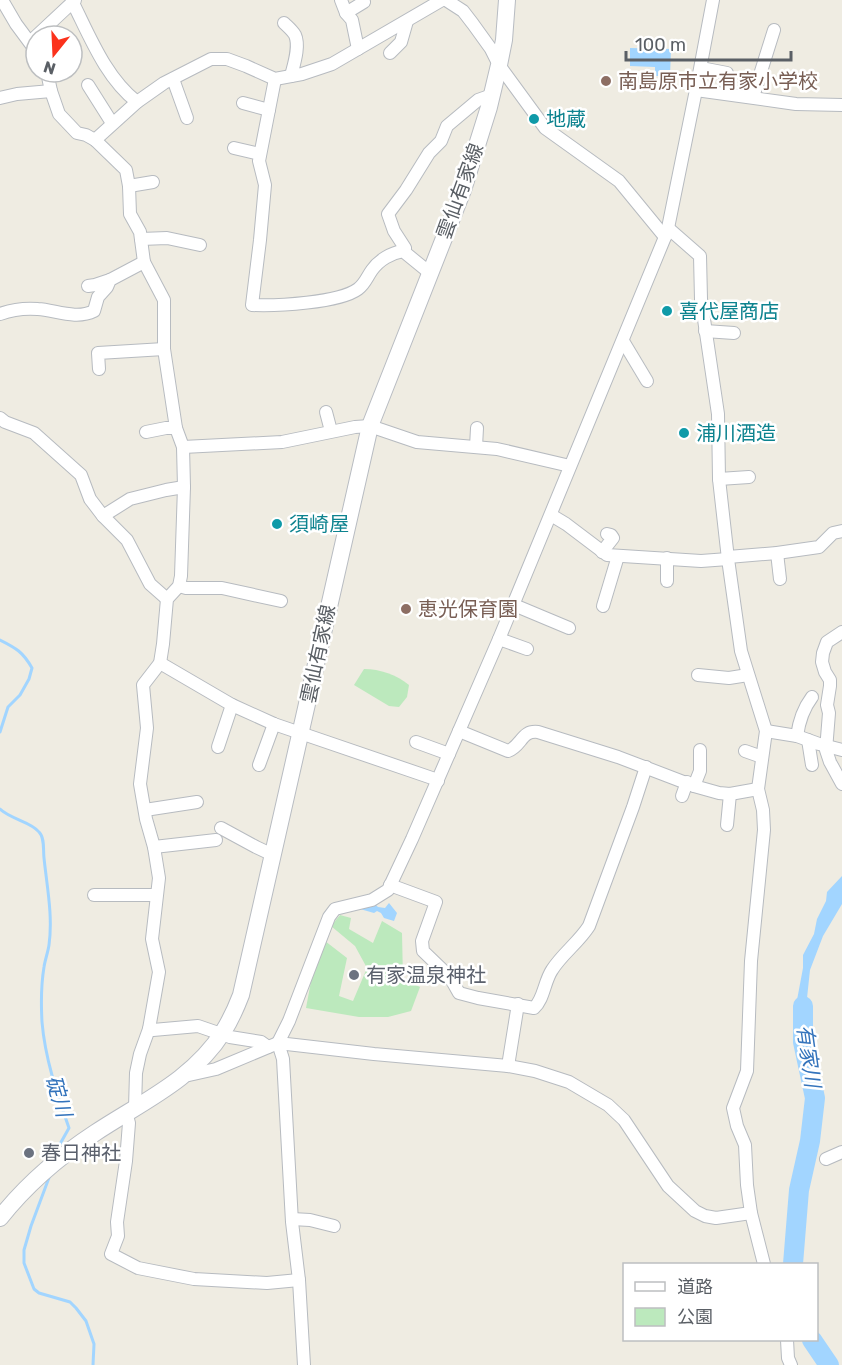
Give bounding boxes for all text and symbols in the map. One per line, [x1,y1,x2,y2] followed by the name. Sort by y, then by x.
[24,24,84,84] north arrow
[626,24,791,62] scale bar
[635,34,686,56] text: 100 m
[41,57,58,79] text: N
[618,69,818,93] place label: 南島原市立有家小学校
[599,74,613,88] marker: 南島原市立有家小学校
[546,107,586,131] place label: 地蔵
[527,112,541,126] marker: 地蔵
[432,140,488,242] street label: 雲仙有家線
[679,299,779,323] place label: 喜代屋商店
[660,304,674,318] marker: 喜代屋商店
[696,421,776,445] place label: 浦川酒造
[677,426,691,440] marker: 浦川酒造
[289,512,349,536] place label: 須崎屋
[270,517,284,531] marker: 須崎屋
[418,597,518,621] place label: 恵光保育園
[399,602,413,616] marker: 恵光保育園
[296,603,340,705] street label: 雲仙有家線
[366,963,486,987] place label: 有家温泉神社
[347,968,361,982] marker: 有家温泉神社
[792,1023,826,1091] water label: 有家川
[41,1072,78,1122] water label: 碇川
[41,1141,121,1165] place label: 春日神社
[22,1146,36,1160] marker: 春日神社
[623,1263,818,1341] legend
[677,1276,713,1298] text: 道路
[677,1306,713,1328] text: 公園

